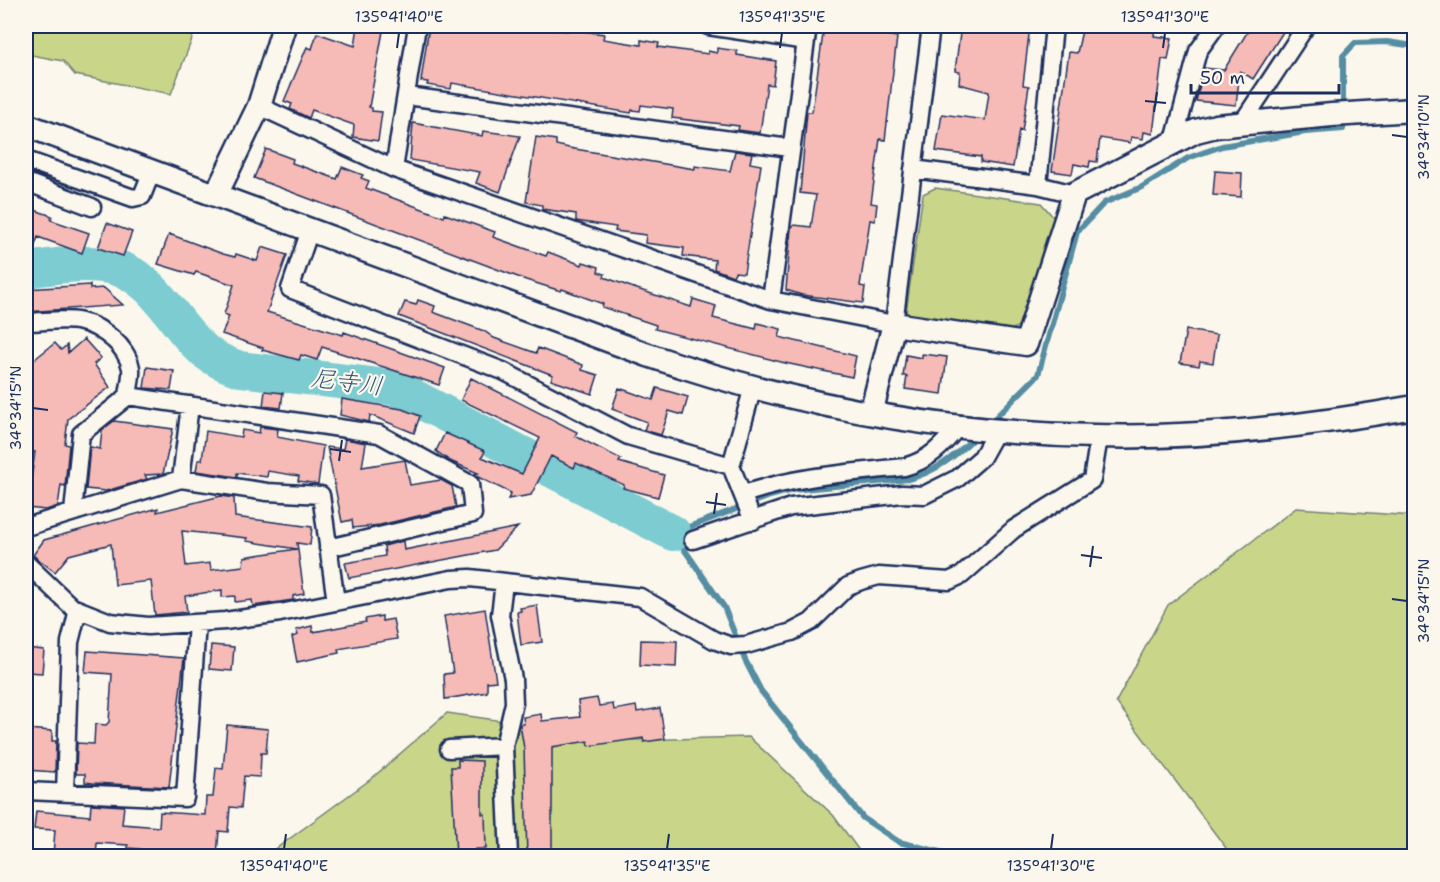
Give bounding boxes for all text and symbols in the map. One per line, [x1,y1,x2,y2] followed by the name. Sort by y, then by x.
[355,7,443,27] text: 135°41'40"E
[739,7,825,27] text: 135°41'35"E
[1121,7,1209,27] text: 135°41'30"E
[1191,57,1340,95] scale bar
[1200,66,1245,90] text: 50 m
[1414,94,1434,180] text: 34°34'10"N
[309,362,385,402] water label: 尼寺川
[6,366,26,450] text: 34°34'15"N
[1414,559,1434,643] text: 34°34'15"N
[240,856,328,876] text: 135°41'40"E
[624,856,710,876] text: 135°41'35"E
[1007,856,1095,876] text: 135°41'30"E

